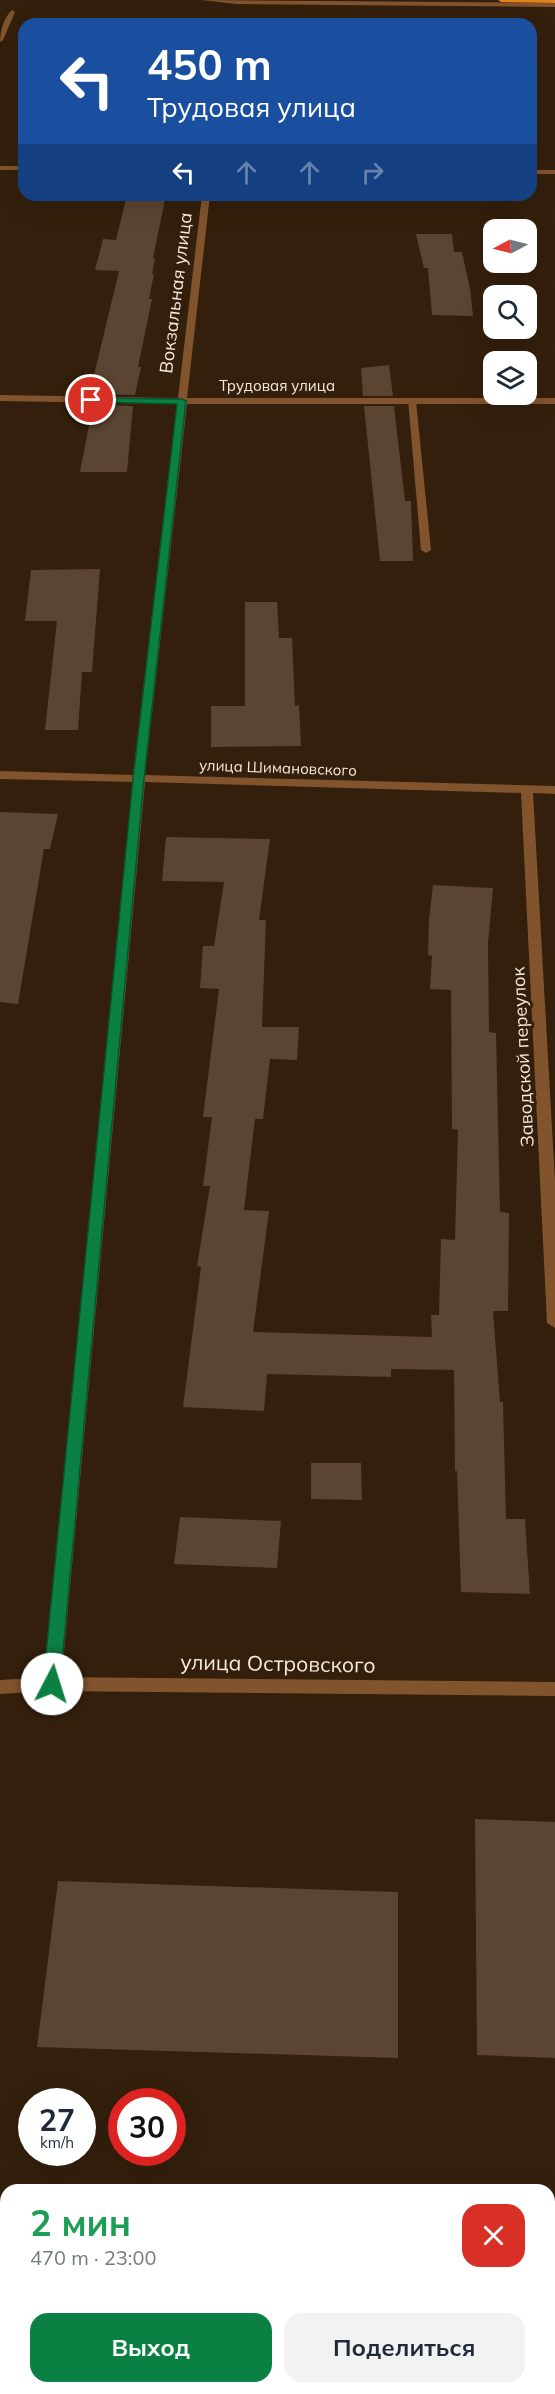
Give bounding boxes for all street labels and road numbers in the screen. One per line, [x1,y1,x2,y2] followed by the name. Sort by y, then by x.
[154,211,197,375] street label: Вокзальная улица
[219,376,335,395] street label: Трудовая улица
[199,755,357,780] street label: улица Шимановского
[506,966,539,1148] street label: Заводской переулок
[180,1648,376,1678] street label: улица Островского

